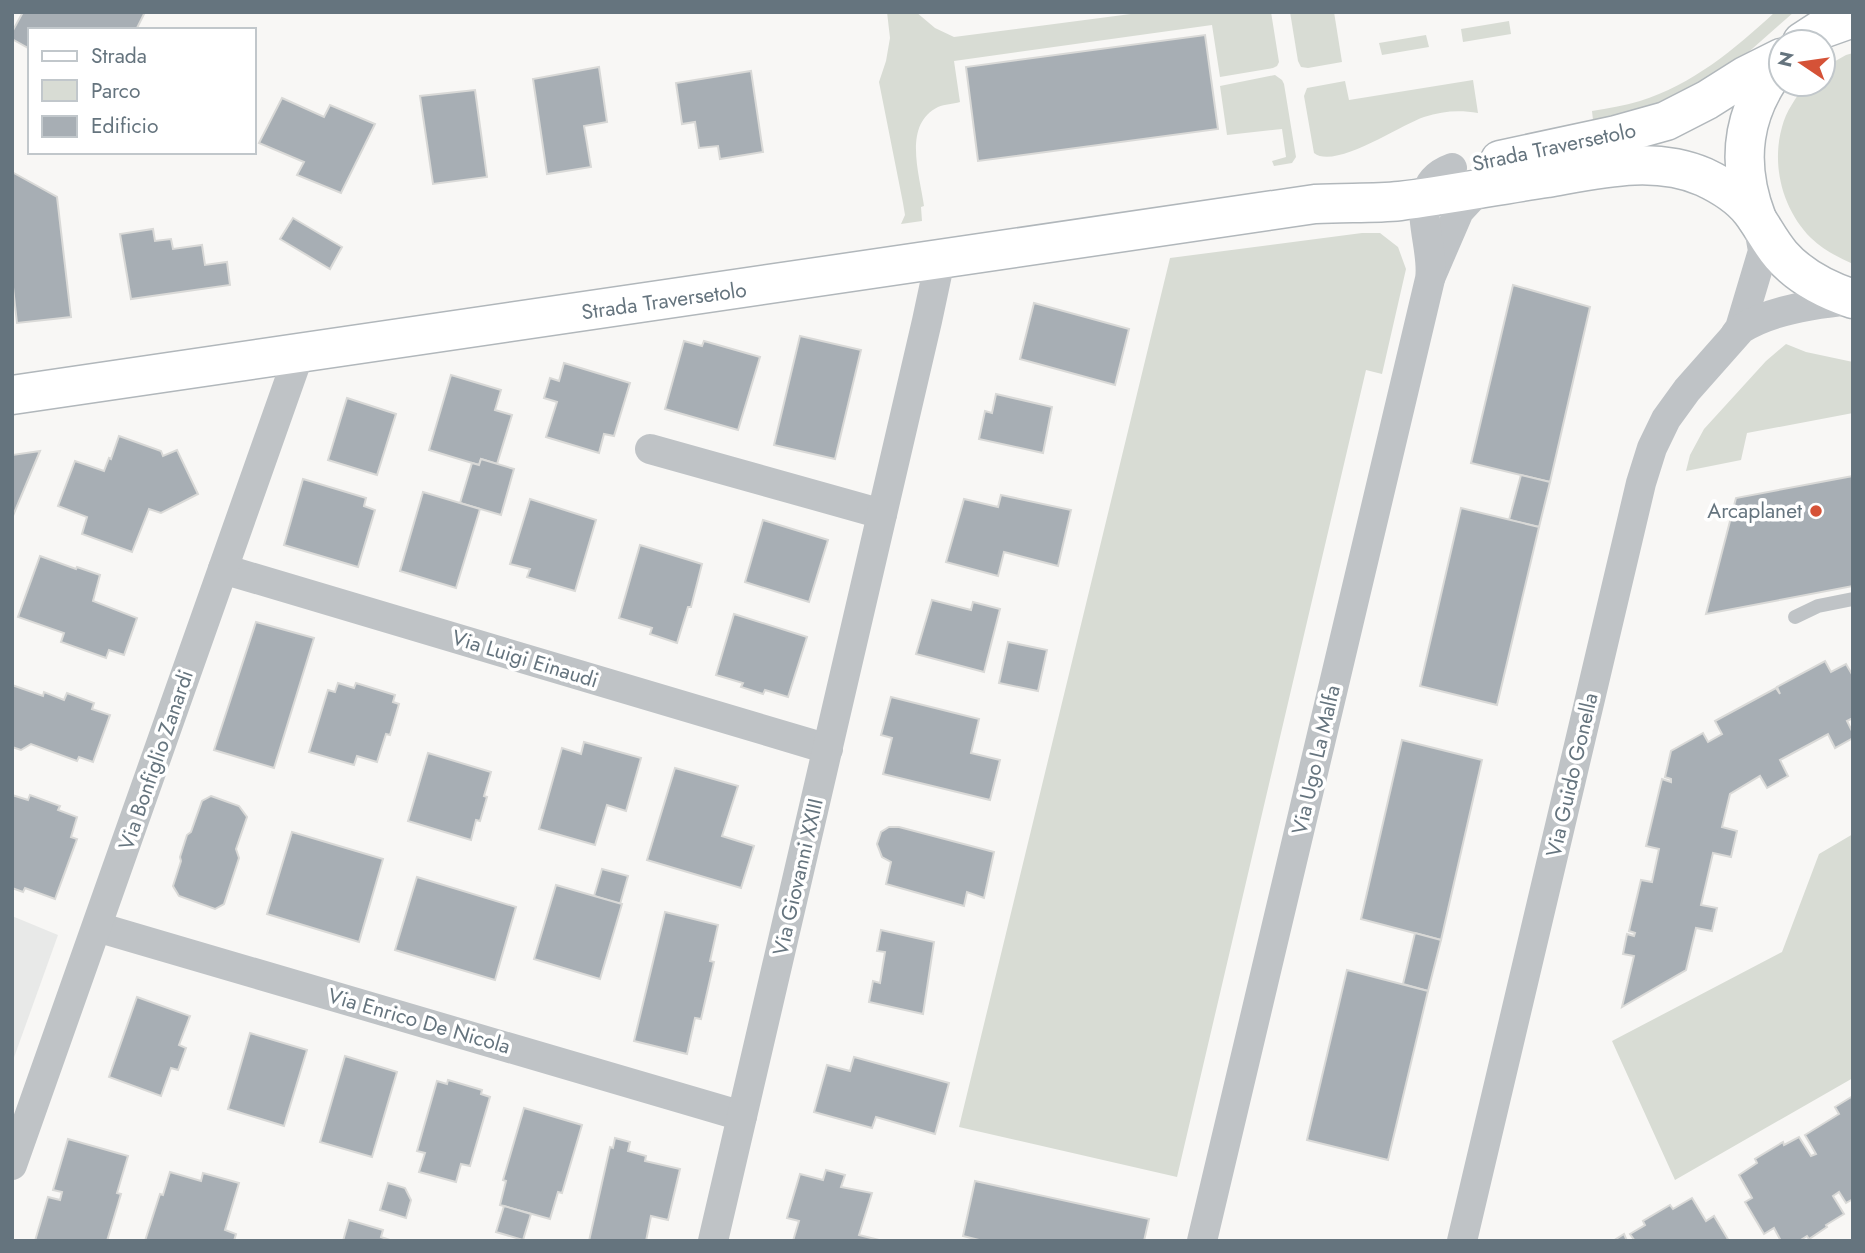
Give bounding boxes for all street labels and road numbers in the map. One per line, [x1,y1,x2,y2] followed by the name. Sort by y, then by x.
[1469,115,1639,179] street label: Strada Traversetolo
[579,275,749,327] street label: Strada Traversetolo
[448,622,602,696] street label: Via Luigi Einaudi
[111,666,201,854] street label: Via Bonfiglio Zanardi
[1284,682,1348,838] street label: Via Ugo La Malfa
[1539,690,1605,860] street label: Via Guido Gonella
[765,795,831,959] street label: Via Giovanni XXIII
[324,981,514,1061] street label: Via Enrico De Nicola

